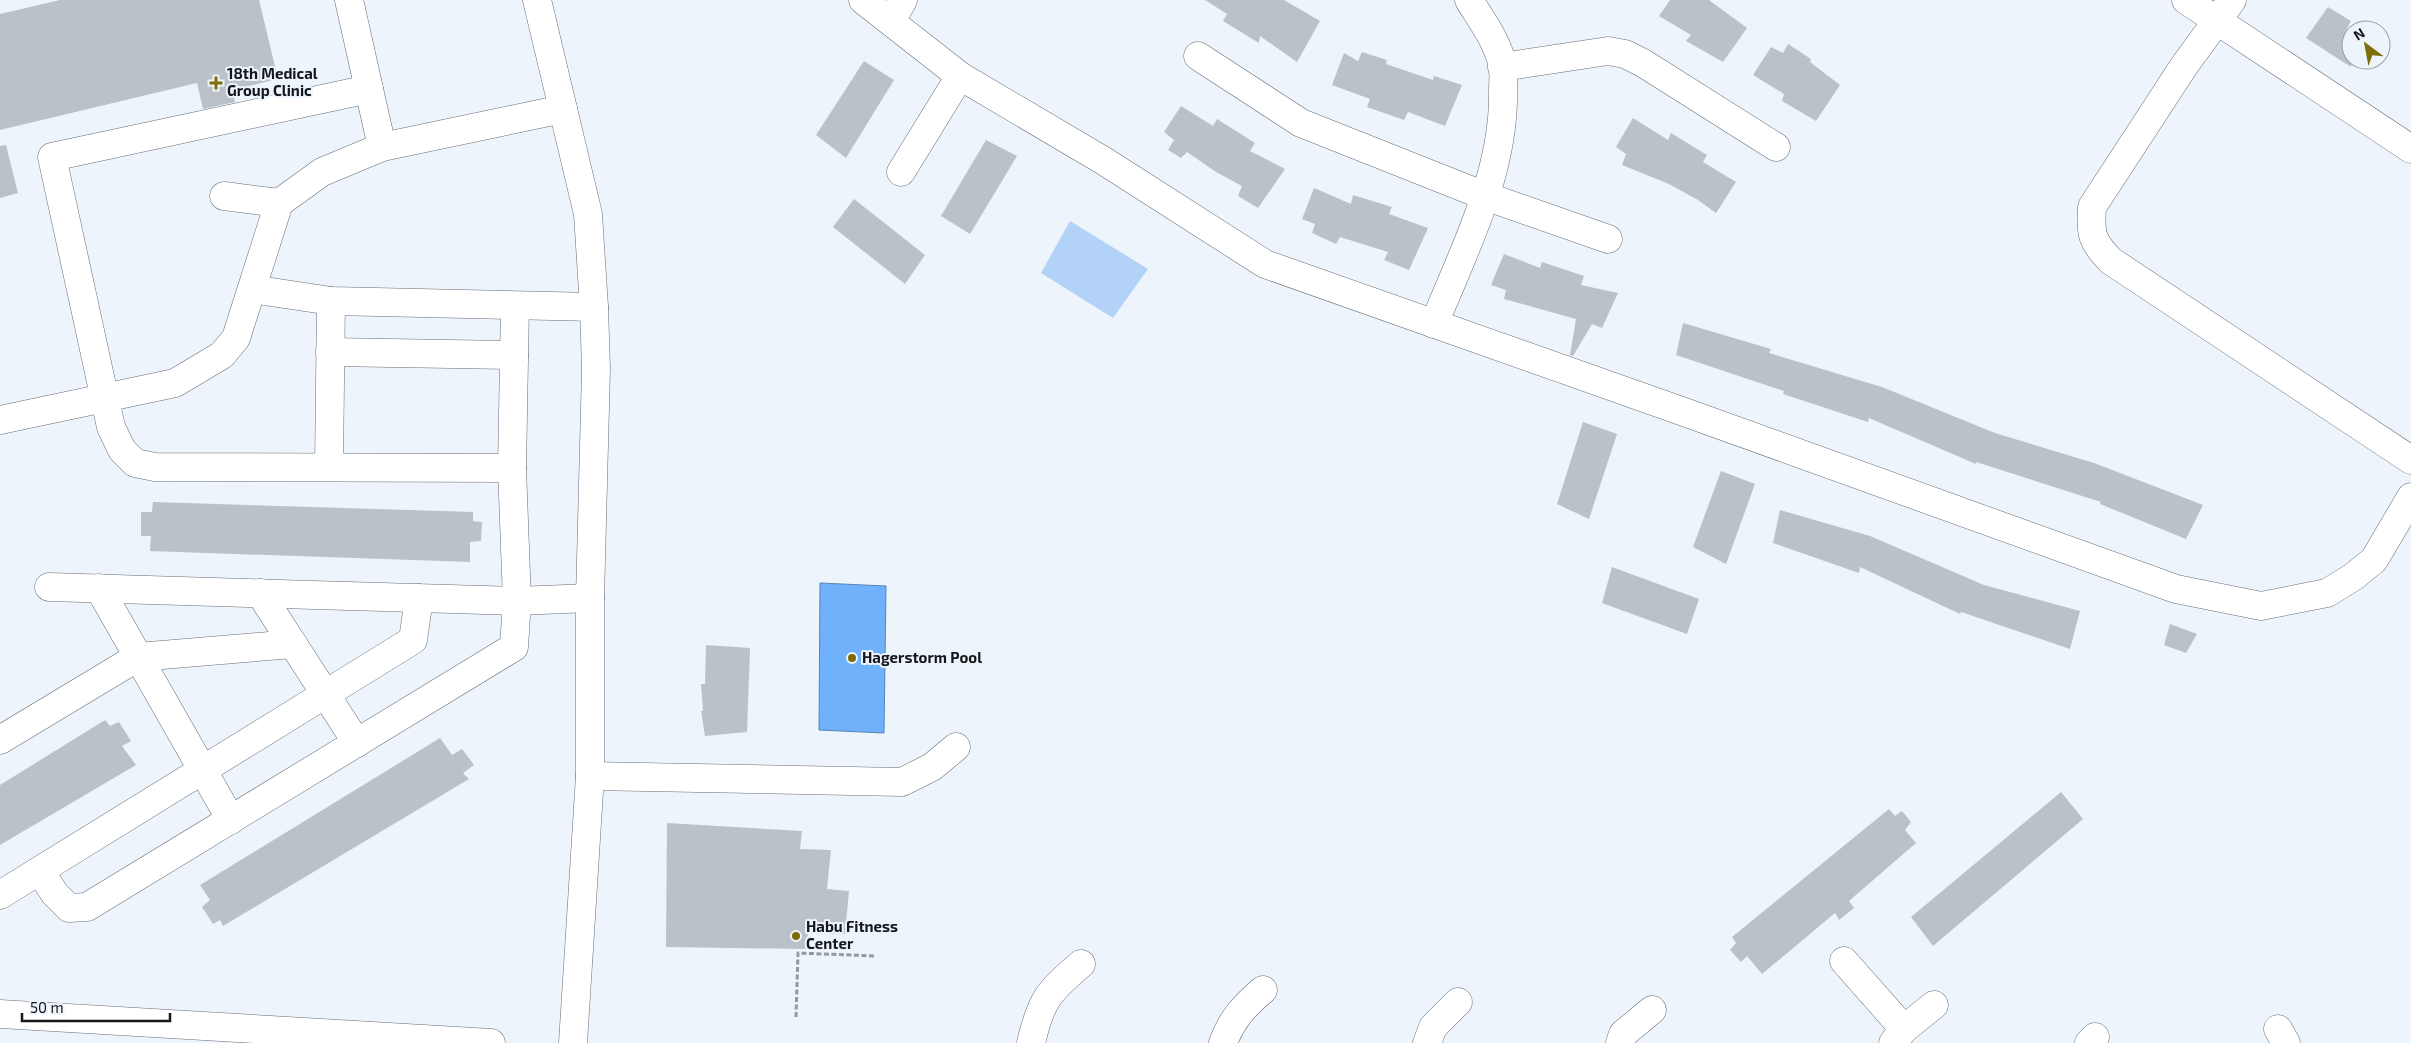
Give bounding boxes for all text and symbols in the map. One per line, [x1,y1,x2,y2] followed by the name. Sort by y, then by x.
[2341,20,2391,70] north arrow
[2350,24,2368,43] text: N
[227,64,318,99] place label: 18th Medical Group Clinic
[209,76,223,90] marker: 18th Medical Group Clinic
[862,648,982,666] place label: Hagerstorm Pool
[846,652,858,664] marker: Hagerstorm Pool
[806,917,898,952] place label: Habu Fitness Center
[790,930,802,942] marker: Habu Fitness Center
[22,990,170,1022] scale bar
[30,998,64,1016] text: 50 m

